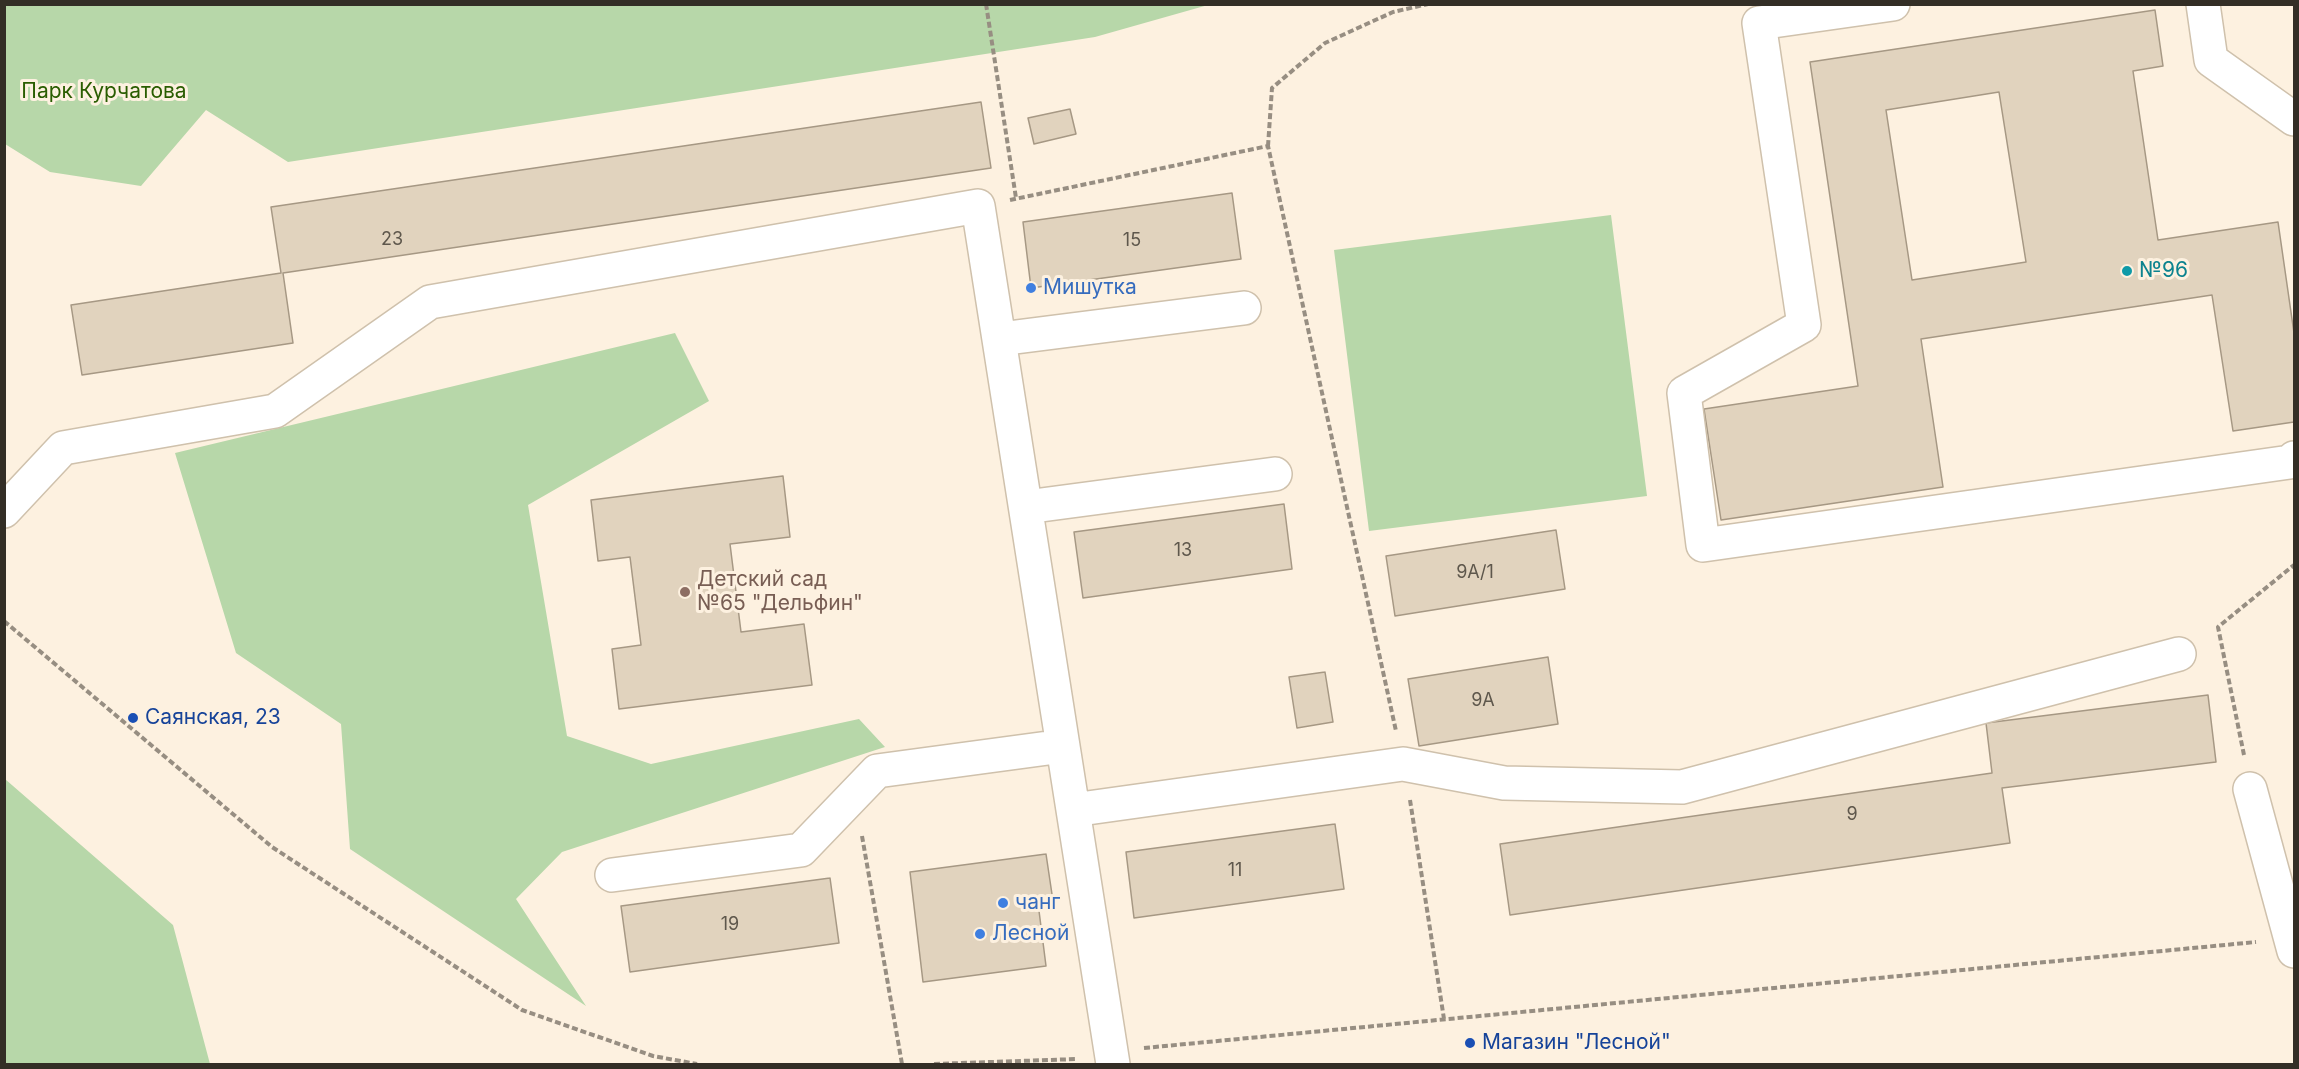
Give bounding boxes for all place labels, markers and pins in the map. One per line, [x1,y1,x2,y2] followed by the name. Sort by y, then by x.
[2139,258,2188,284] place label: №96
[2120,264,2134,278] marker: №96
[1043,275,1137,301] place label: Мишутка
[1024,281,1038,295] marker: Мишутка
[697,567,863,617] place label: Детский сад №65 "Дельфин"
[678,585,692,599] marker: Детский сад №65 "Дельфин"
[145,705,281,731] place label: Саянская, 23
[126,711,140,725] marker: Саянская, 23
[1015,890,1060,916] place label: чанг
[996,896,1010,910] marker: чанг
[992,921,1069,947] place label: Лесной
[973,927,987,941] marker: Лесной
[1482,1030,1671,1056] place label: Магазин "Лесной"
[1463,1036,1477,1050] marker: Магазин "Лесной"

